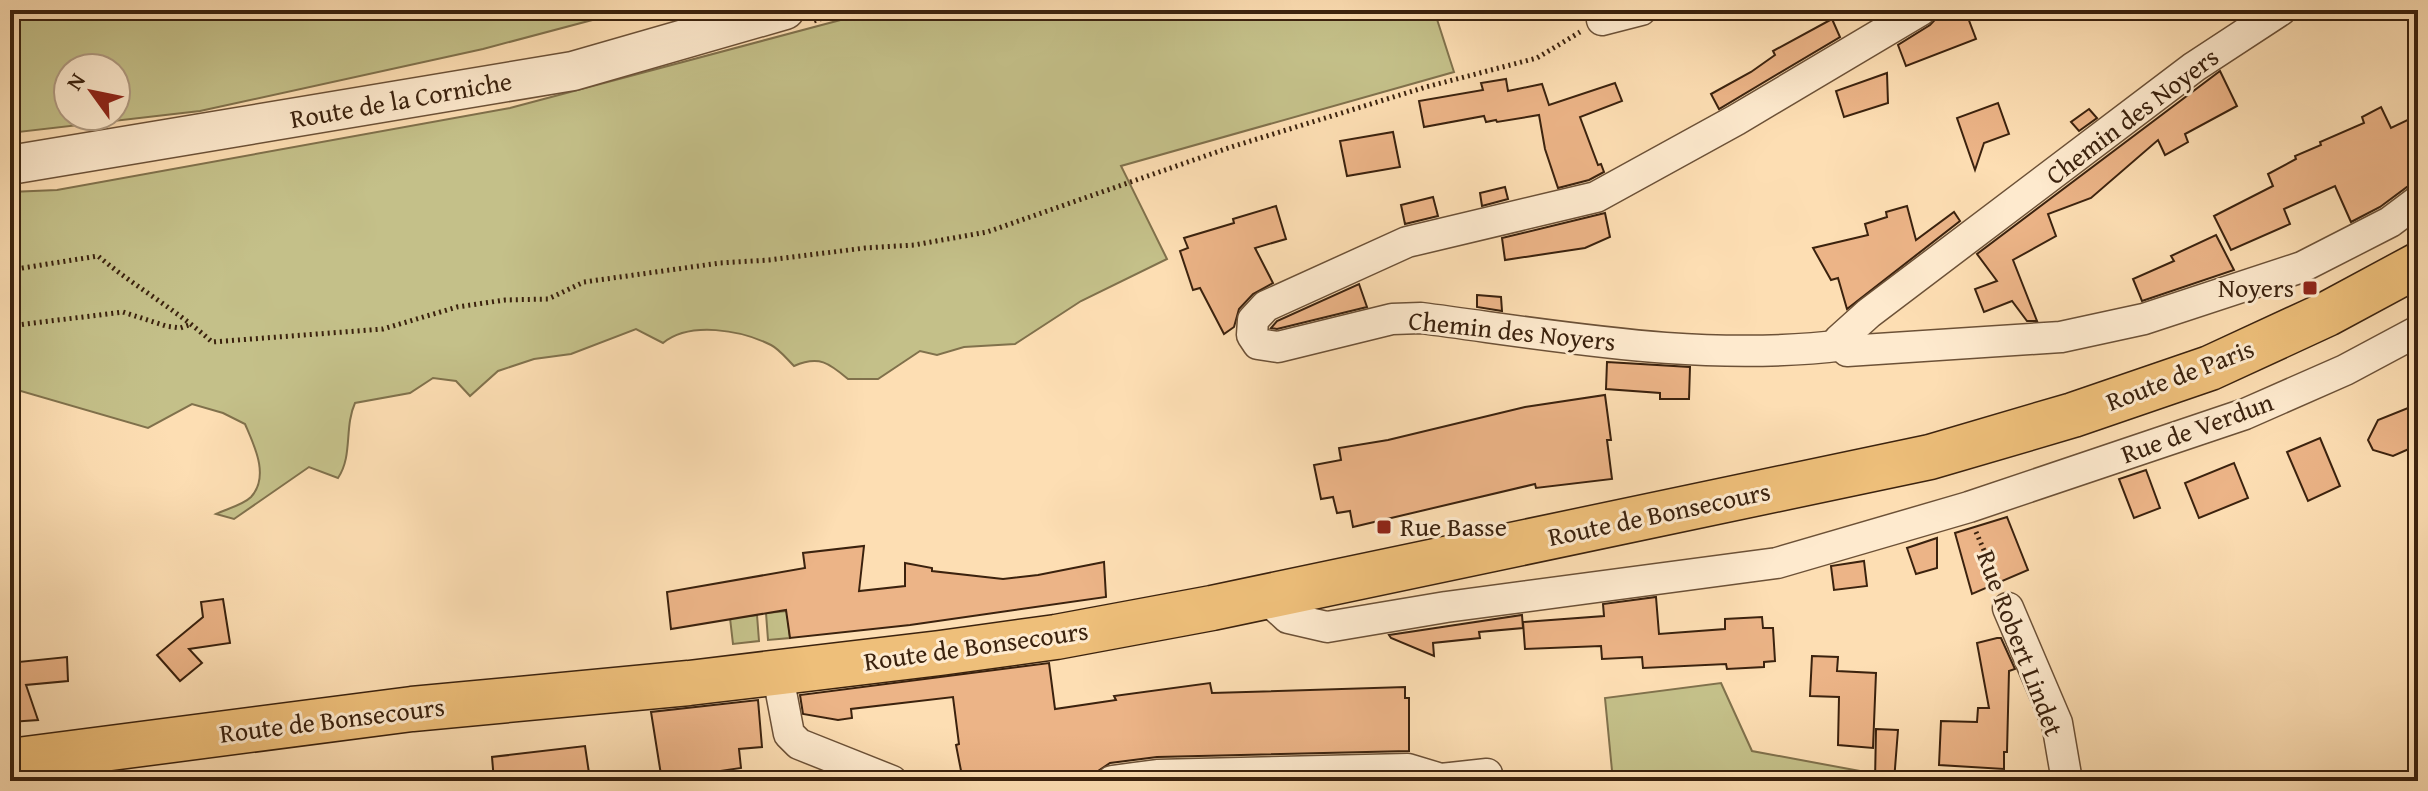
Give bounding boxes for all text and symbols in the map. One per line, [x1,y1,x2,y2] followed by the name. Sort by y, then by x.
[2037,37,2226,194] street label: Chemin des Noyers
[52,52,132,132] north arrow
[287,61,515,138] street label: Route de la Corniche
[58,66,93,96] text: N
[2218,268,2294,307] place label: Noyers
[2301,279,2319,297] marker: Noyers
[1407,300,1617,361] street label: Chemin des Noyers
[2100,328,2260,421] street label: Route de Paris
[2115,382,2279,473] street label: Rue de Verdun
[1544,471,1774,556] street label: Route de Bonsecours
[1400,507,1507,546] place label: Rue Basse
[1375,518,1393,536] marker: Rue Basse
[1967,544,2074,741] street label: Rue Robert Lindet
[861,610,1091,681] street label: Route de Bonsecours
[217,686,447,753] street label: Route de Bonsecours

